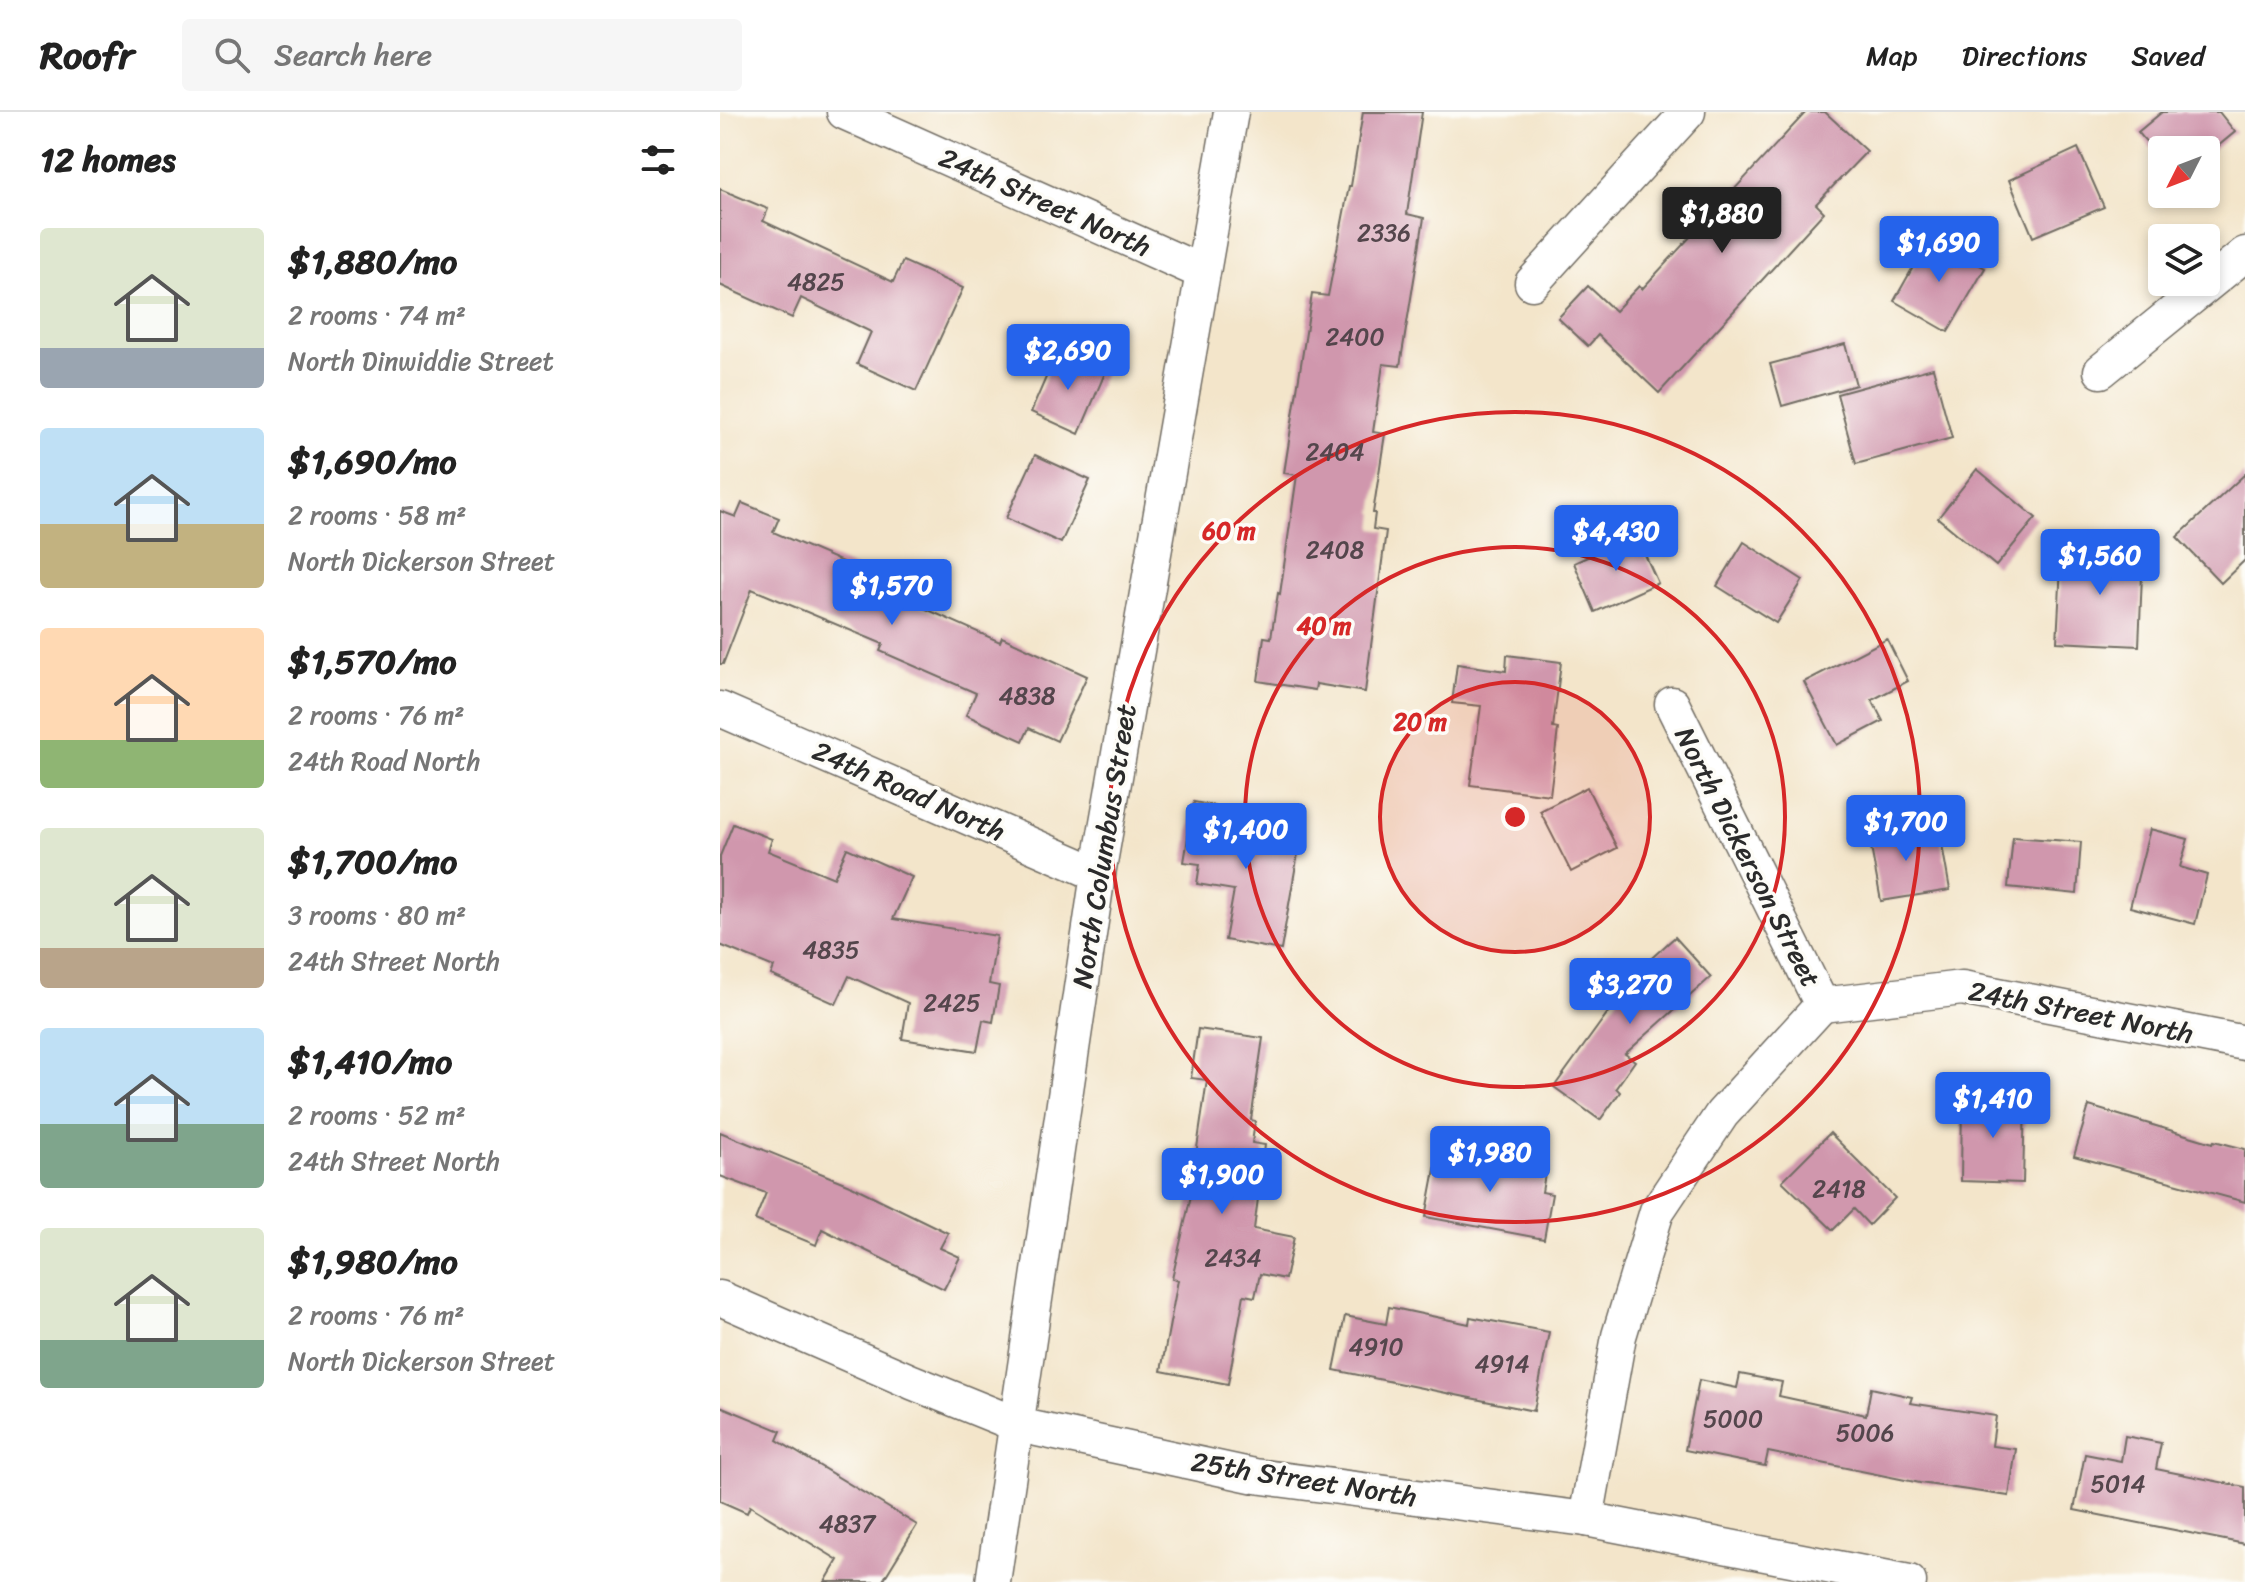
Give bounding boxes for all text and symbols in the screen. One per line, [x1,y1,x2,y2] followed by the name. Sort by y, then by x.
[182,19,742,91] search box
[40,22,134,89] text: Roofr
[274,28,432,82] text: Search here
[1866,31,1918,80] text: Map
[1962,31,2087,80] text: Directions
[2131,31,2205,80] text: Saved
[210,33,254,77] icon: search
[40,130,176,190] text: 12 homes
[931,133,1159,271] street label: 24th Street North
[2148,136,2220,208] north arrow
[2148,136,2220,296] map controls
[636,138,680,182] icon: filters
[1657,187,1787,255] pin: $1,880
[1680,190,1764,236] text: $1,880
[1357,212,1411,254] house number: 2336
[1874,216,2004,284] pin: $1,690
[1898,219,1980,265] text: $1,690
[2148,224,2220,296] button: layers
[288,232,457,292] text: $1,880/mo
[104,260,200,356] icon: home
[787,261,845,303] house number: 4825
[288,292,466,338] text: 2 rooms · 74 m²
[1325,316,1385,358] house number: 2400
[1003,324,1133,392] pin: $2,690
[1025,327,1111,373] text: $2,690
[288,338,554,384] text: North Dinwiddie Street
[1305,431,1365,473] house number: 2404
[288,432,457,492] text: $1,690/mo
[104,460,200,556] icon: home
[288,492,466,538] text: 2 rooms · 58 m²
[1551,505,1681,573] pin: $4,430
[1572,508,1660,554] text: $4,430
[1201,510,1256,552] text: 60 m
[1306,529,1364,571] house number: 2408
[2035,529,2165,597] pin: $1,560
[2059,532,2141,578] text: $1,560
[288,538,555,584] text: North Dickerson Street
[827,559,957,627] pin: $1,570
[851,562,933,608] text: $1,570
[1297,605,1352,647] text: 40 m
[288,632,457,692] text: $1,570/mo
[104,660,200,756] icon: home
[998,675,1056,717] house number: 4838
[288,692,465,738] text: 2 rooms · 76 m²
[1057,700,1151,992] street label: North Columbus Street
[1392,701,1447,743] text: 20 m
[1661,718,1835,996] street label: North Dickerson Street
[804,727,1014,855] street label: 24th Road North
[288,738,480,784] text: 24th Road North
[1841,795,1971,863] pin: $1,700
[1864,798,1948,844] text: $1,700
[1181,803,1311,871] pin: $1,400
[1501,803,1529,831] centre of rings
[1204,806,1288,852] text: $1,400
[288,832,457,892] text: $1,700/mo
[104,860,200,956] icon: home
[288,892,466,938] text: 3 rooms · 80 m²
[802,929,860,971] house number: 4835
[288,938,500,984] text: 24th Street North
[1565,958,1695,1026] pin: $3,270
[1587,961,1673,1007] text: $3,270
[1964,966,2198,1058] street label: 24th Street North
[923,982,981,1024] house number: 2425
[288,1032,452,1092] text: $1,410/mo
[104,1060,200,1156] icon: home
[1928,1072,2058,1140] pin: $1,410
[1953,1075,2033,1121] text: $1,410
[288,1092,466,1138] text: 2 rooms · 52 m²
[1425,1126,1555,1194] pin: $1,980
[1448,1129,1532,1175] text: $1,980
[288,1138,500,1184] text: 24th Street North
[1157,1148,1287,1216] pin: $1,900
[1180,1151,1264,1197] text: $1,900
[1812,1168,1866,1210] house number: 2418
[288,1232,458,1292] text: $1,980/mo
[1204,1237,1262,1279] house number: 2434
[104,1260,200,1356] icon: home
[288,1292,465,1338] text: 2 rooms · 76 m²
[1348,1326,1404,1368] house number: 4910
[288,1338,555,1384] text: North Dickerson Street
[1474,1343,1530,1385] house number: 4914
[1703,1398,1763,1440] house number: 5000
[1836,1412,1894,1454] house number: 5006
[1188,1437,1420,1521] street label: 25th Street North
[2090,1463,2146,1505] house number: 5014
[819,1503,876,1545] house number: 4837

